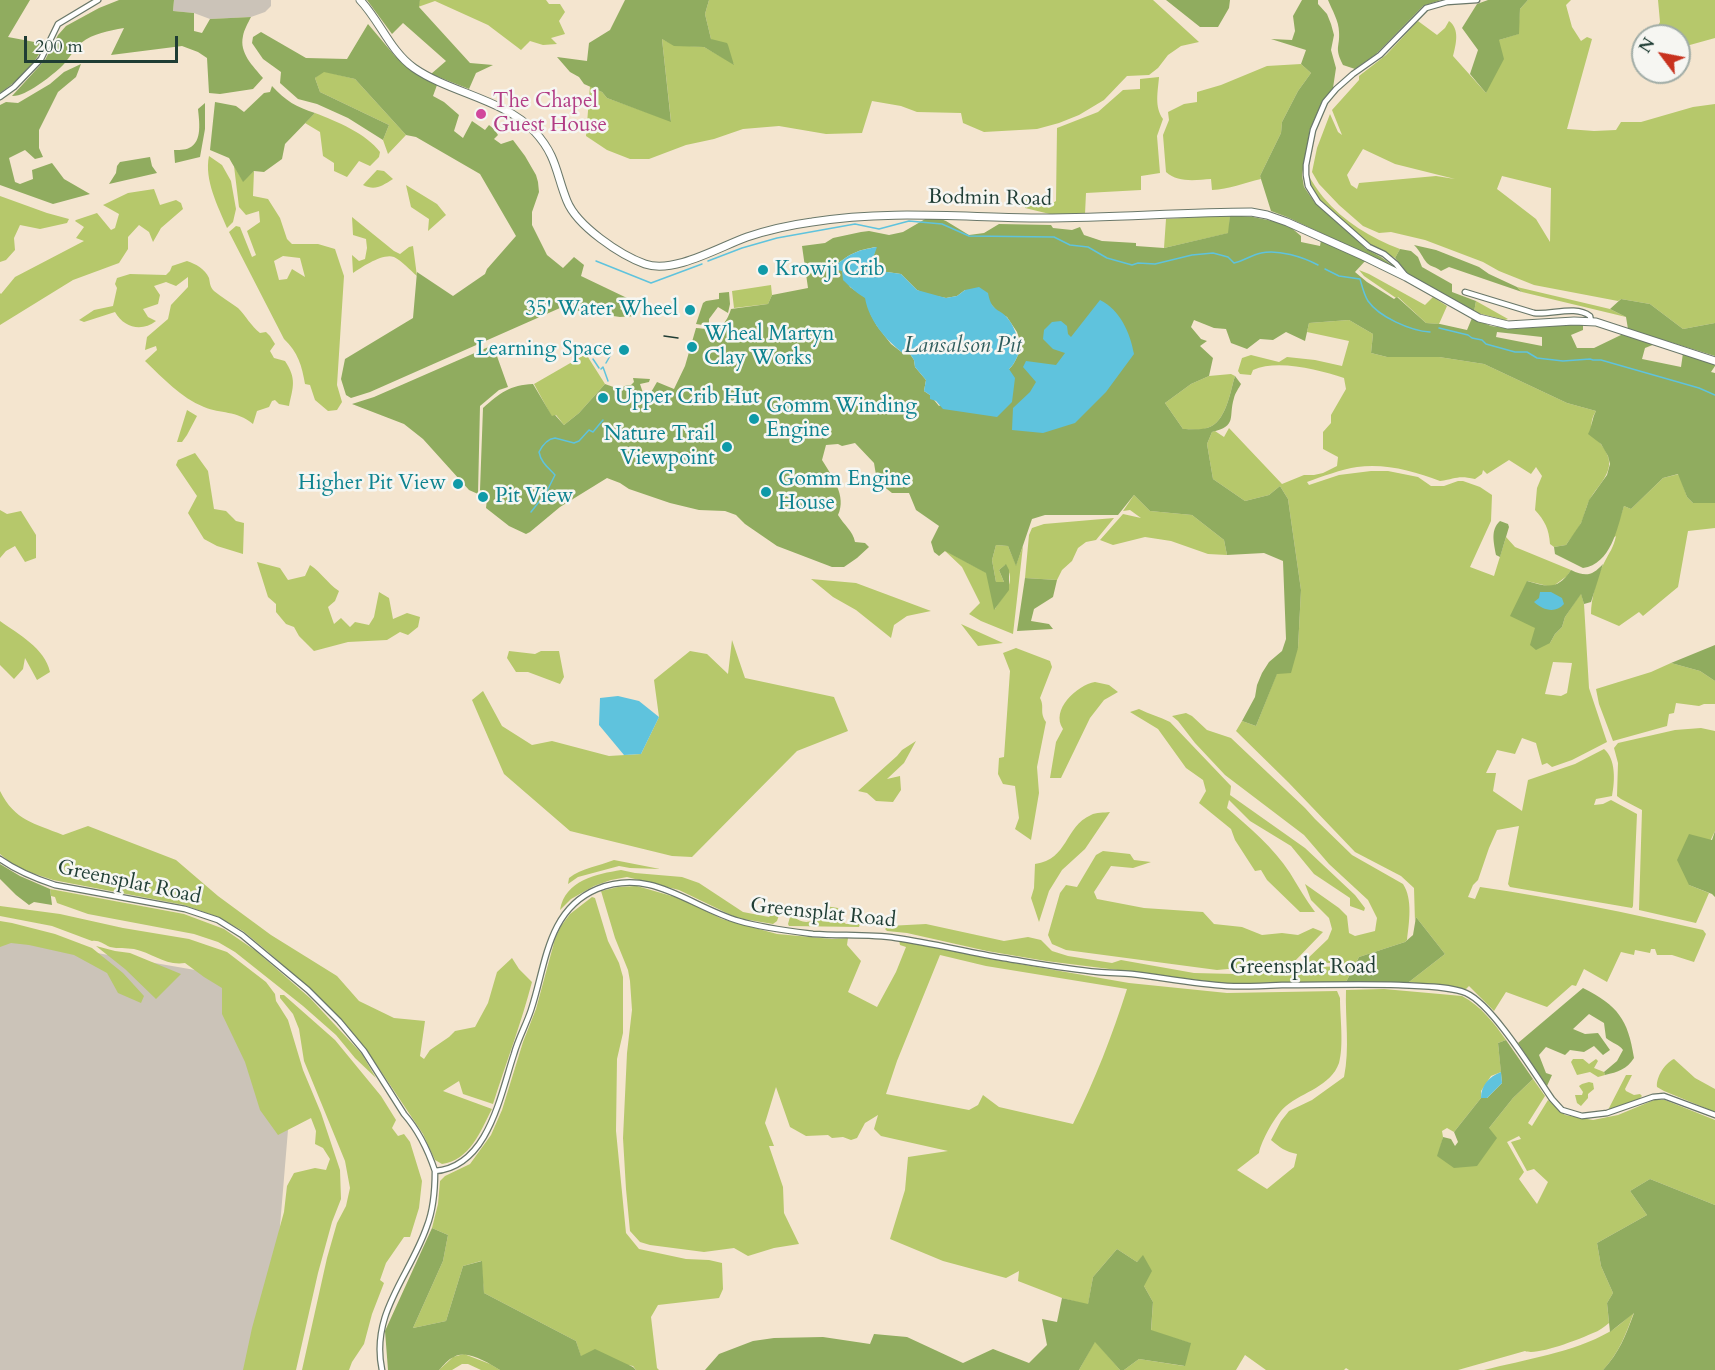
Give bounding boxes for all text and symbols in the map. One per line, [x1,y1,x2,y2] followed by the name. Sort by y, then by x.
[27,24,182,62] scale bar
[1631,24,1691,84] north arrow
[35,34,83,59] text: 200 m
[1634,34,1660,57] text: N
[493,89,607,139] place label: The Chapel Guest House
[474,107,488,121] marker: The Chapel Guest House
[928,185,1052,213] street label: Bodmin Road
[775,257,885,283] place label: Krowji Crib
[756,263,770,277] marker: Krowji Crib
[525,297,678,323] place label: 35' Water Wheel
[683,303,697,317] marker: 35' Water Wheel
[704,322,834,372] place label: Wheal Martyn Clay Works
[904,334,1022,360] water label: Lansalson Pit
[476,337,612,363] place label: Learning Space
[685,340,699,354] marker: Wheal Martyn Clay Works
[617,343,631,357] marker: Learning Space
[615,385,760,411] place label: Upper Crib Hut
[596,391,610,405] marker: Upper Crib Hut
[766,394,917,444] place label: Gomm Winding Engine
[747,412,761,426] marker: Gomm Winding Engine
[604,422,715,472] place label: Nature Trail Viewpoint
[720,440,734,454] marker: Nature Trail Viewpoint
[778,467,911,517] place label: Gomm Engine House
[298,471,446,497] place label: Higher Pit View
[451,477,465,491] marker: Higher Pit View
[495,484,573,510] place label: Pit View
[759,485,773,499] marker: Gomm Engine House
[476,490,490,504] marker: Pit View
[55,855,203,911] street label: Greensplat Road
[749,894,897,934] street label: Greensplat Road
[1230,955,1376,981] street label: Greensplat Road

